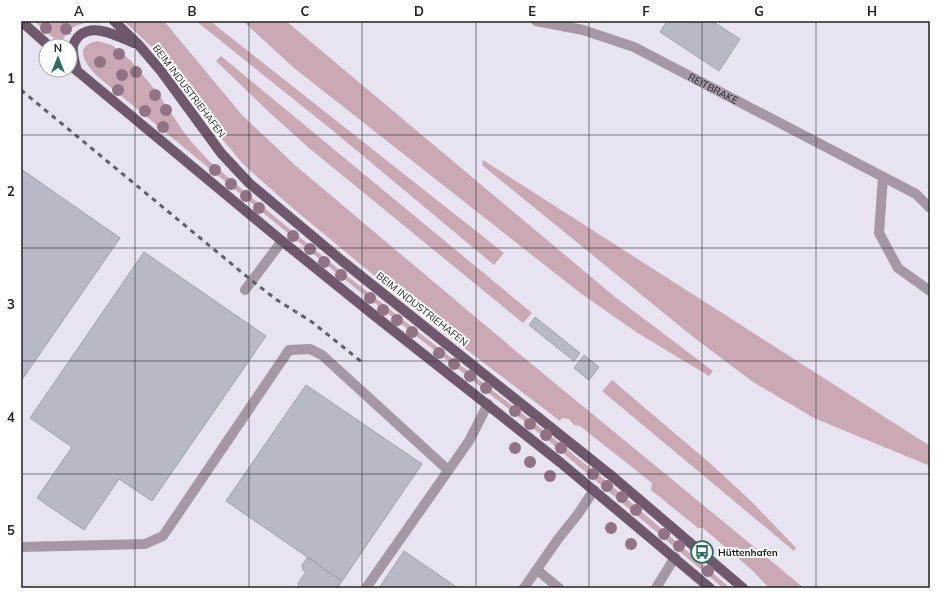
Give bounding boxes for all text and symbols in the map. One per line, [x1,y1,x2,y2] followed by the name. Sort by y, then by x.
[74,3,84,19] text: A
[188,3,197,19] text: B
[301,3,310,19] text: C
[414,3,424,19] text: D
[528,3,536,19] text: E
[642,3,650,19] text: F
[754,3,764,19] text: G
[867,3,877,19] text: H
[38,38,78,78] north arrow
[54,41,62,55] text: N
[150,42,228,140] street label: BEIM INDUSTRIEHAFEN
[7,70,15,86] text: 1
[686,70,741,107] street label: REITBRAKE
[7,183,15,199] text: 2
[374,269,470,349] street label: BEIM INDUSTRIEHAFEN
[7,296,15,312] text: 3
[7,409,15,425] text: 4
[7,522,15,538] text: 5
[689,539,715,565] bus stop icon: Hüttenhafen
[718,546,778,559] place label: Hüttenhafen

